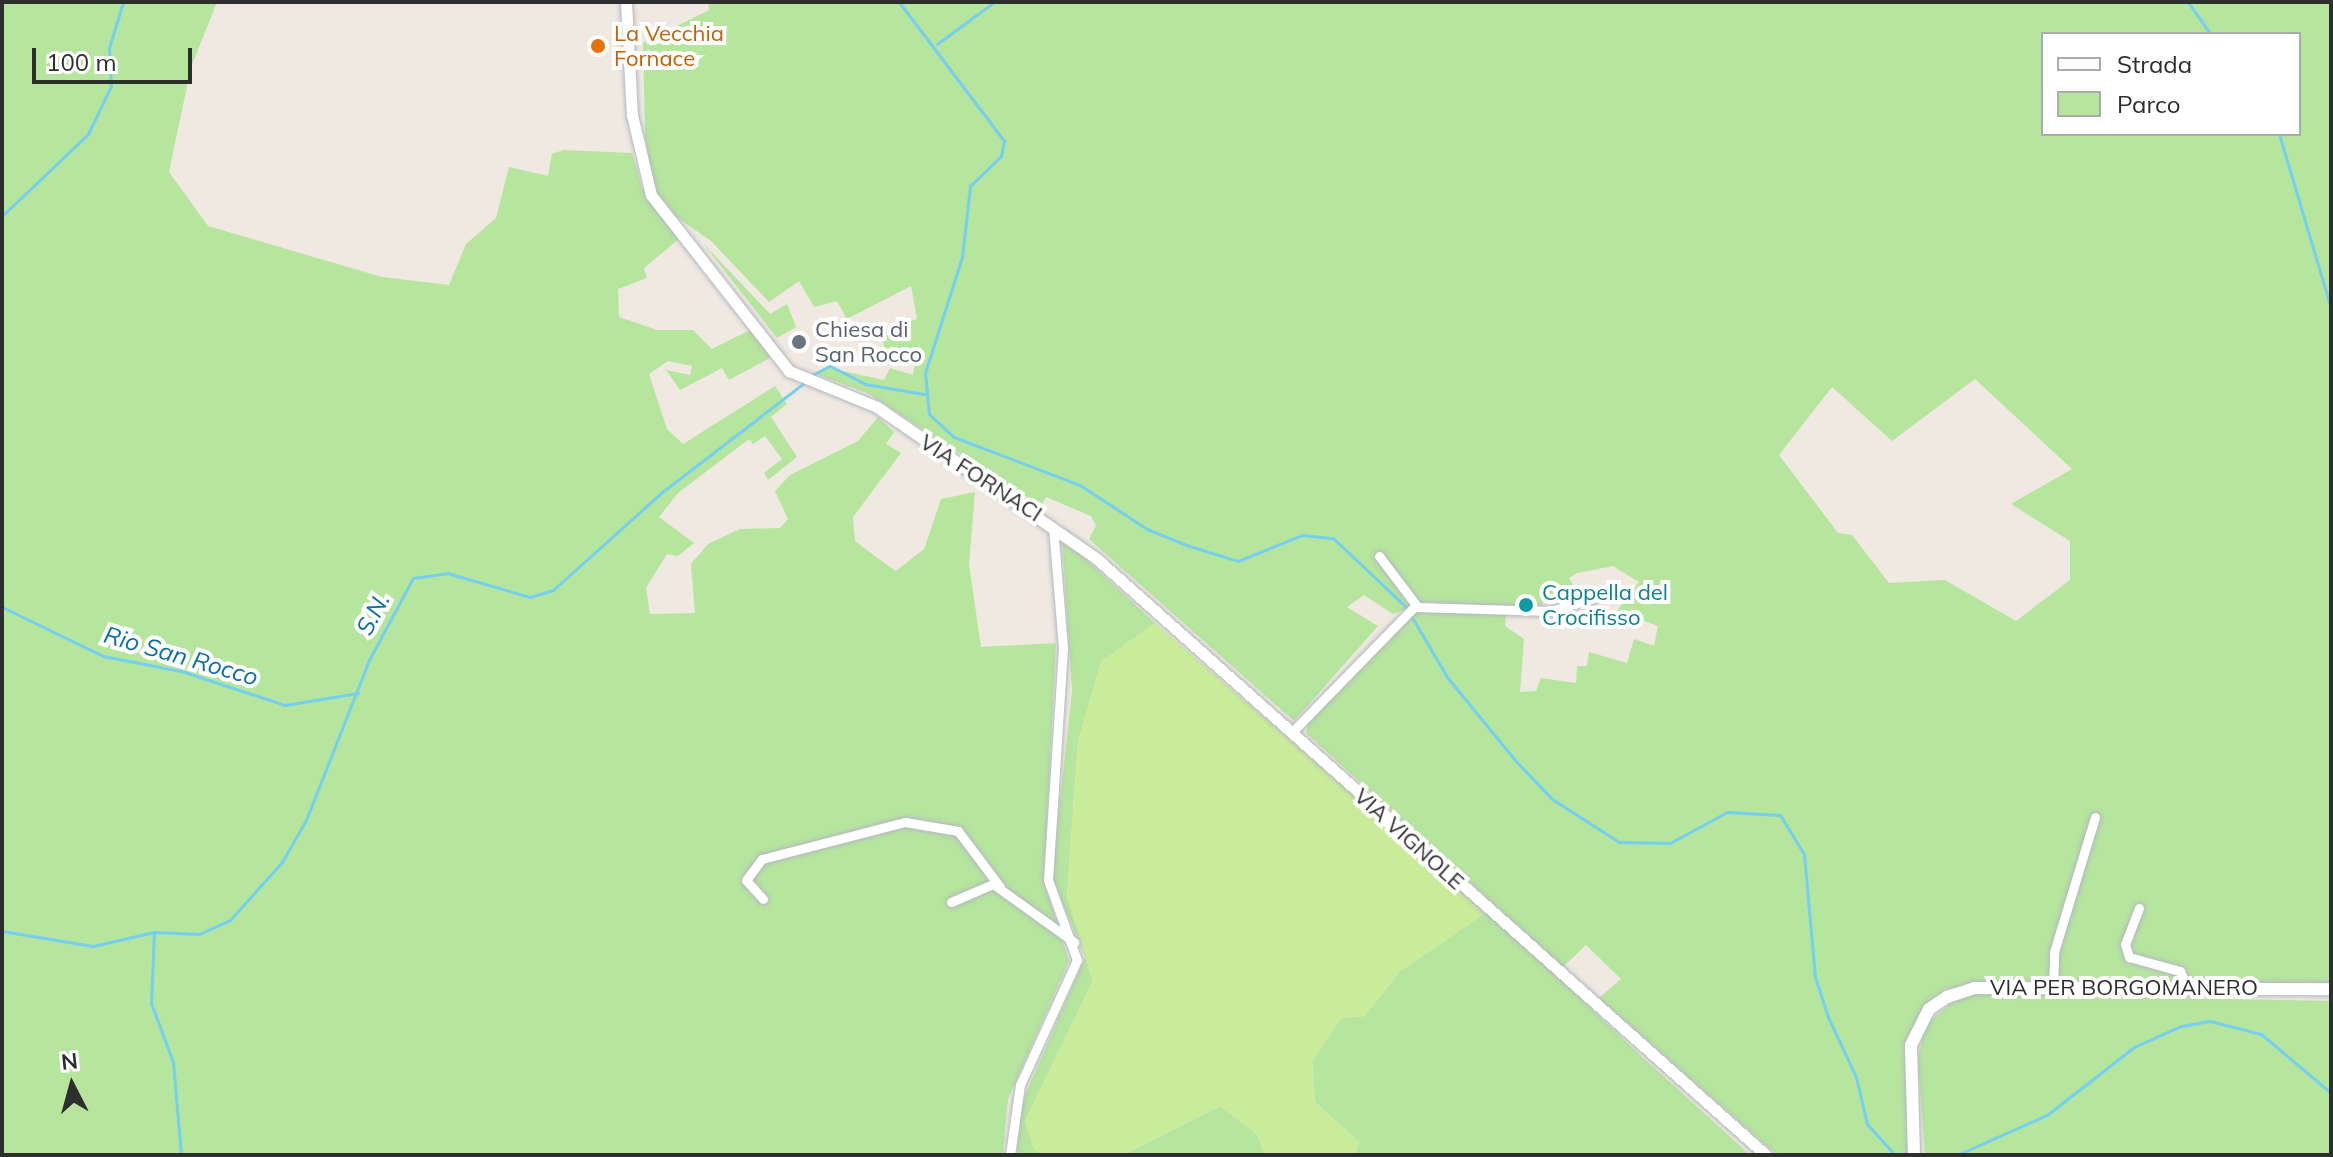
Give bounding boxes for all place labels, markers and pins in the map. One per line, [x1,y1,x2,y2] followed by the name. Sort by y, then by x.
[614,20,724,72] place label: La Vecchia Fornace
[589,37,607,55] marker: La Vecchia Fornace
[815,316,922,368] place label: Chiesa di San Rocco
[790,333,808,351] marker: Chiesa di San Rocco
[1542,579,1668,630] place label: Cappella del Crocifisso
[1517,596,1535,614] marker: Cappella del Crocifisso

